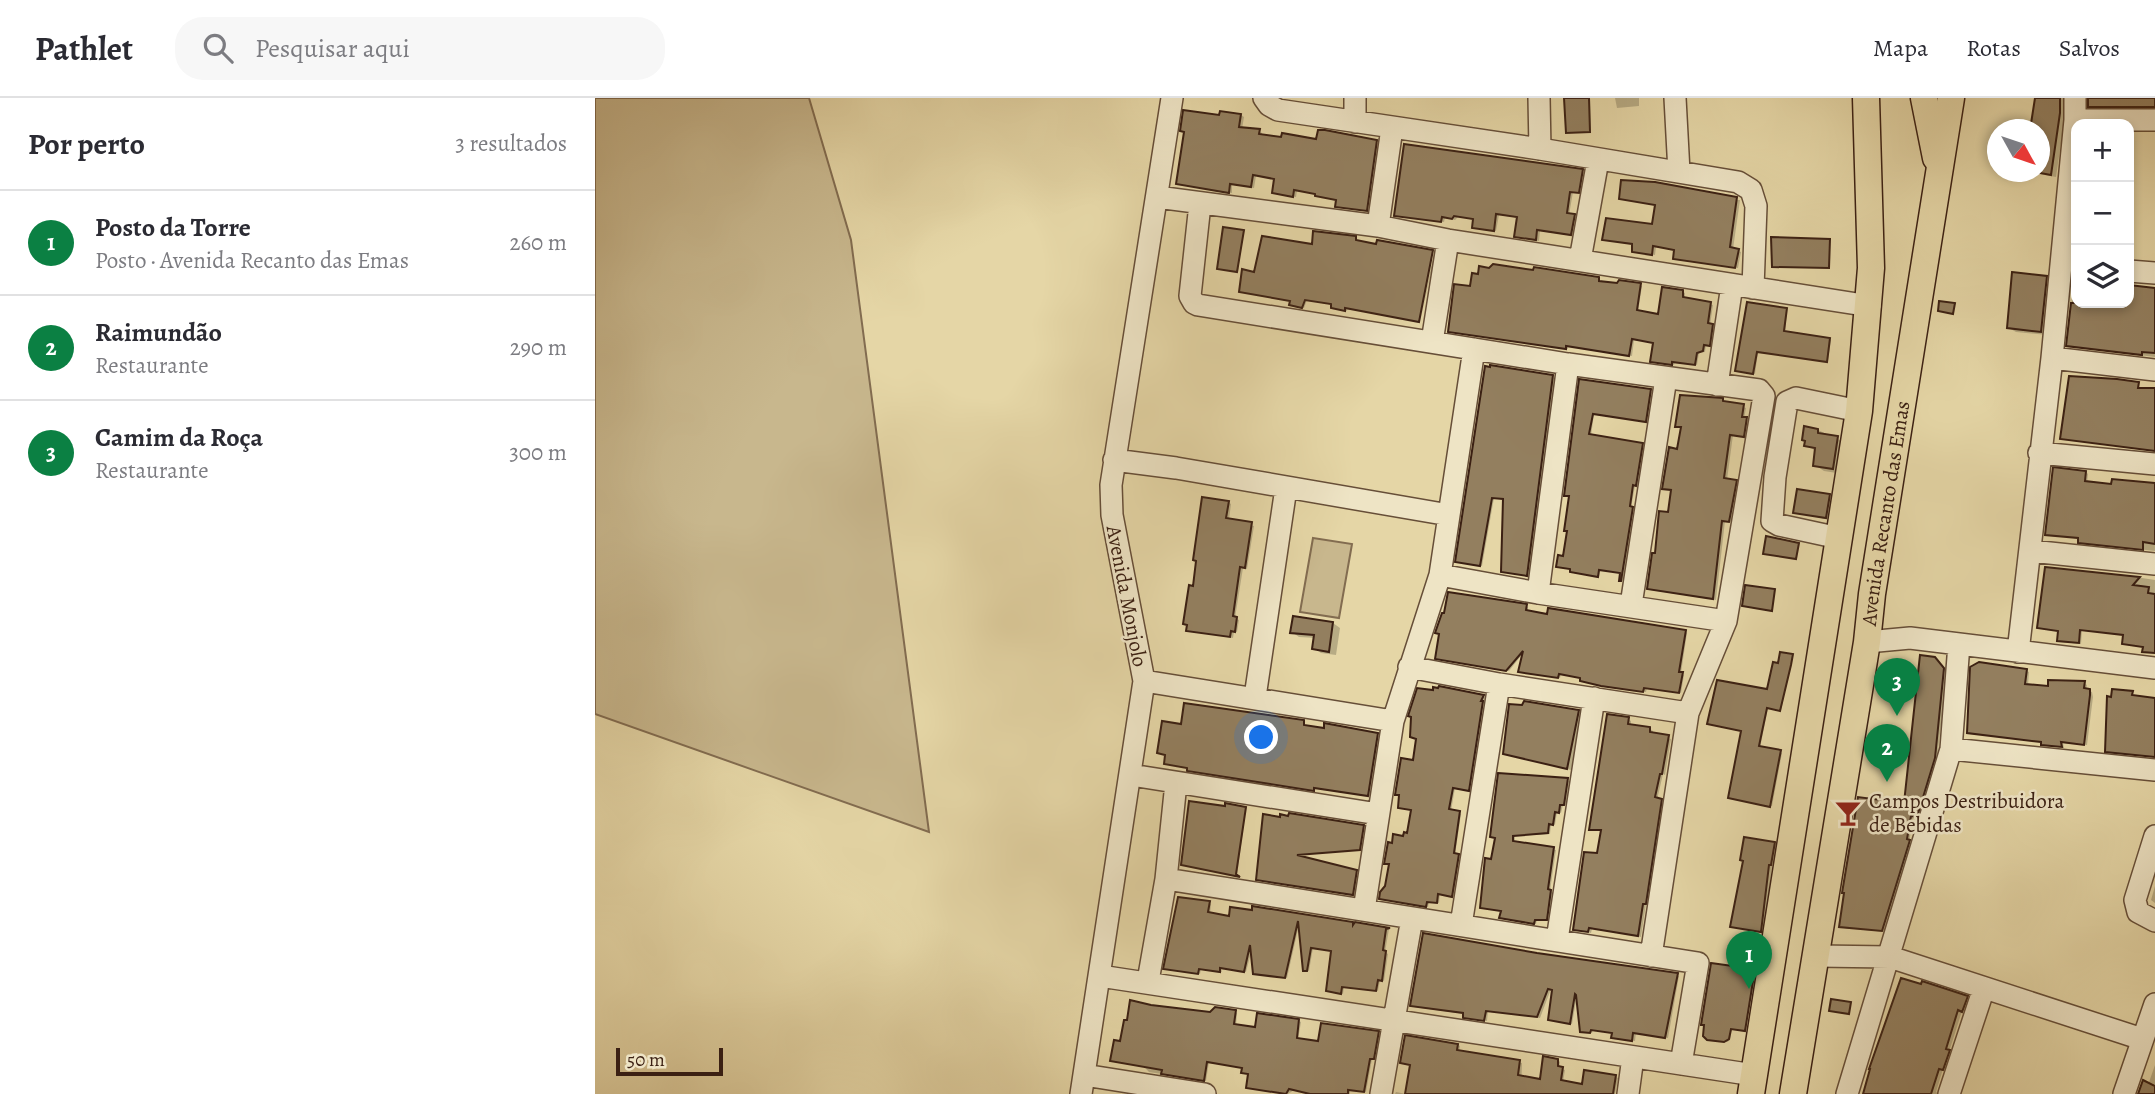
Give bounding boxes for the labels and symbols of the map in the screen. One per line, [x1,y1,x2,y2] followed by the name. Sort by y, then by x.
[1987,119,2050,182] north arrow
[1855,399,1917,628] street label: Avenida Recanto das Emas
[1099,522,1154,669] street label: Avenida Monjolo
[1874,658,1920,716] pin: 3
[1244,720,1278,754] your location
[1864,724,1910,782] pin: 2
[1869,787,2065,839] place label: Campos Destribuidora de Bebidas
[1833,798,1863,828] bar icon: Campos Destribuidora de Bebidas
[1726,931,1772,989] pin: 1
[616,1045,723,1077] scale bar

